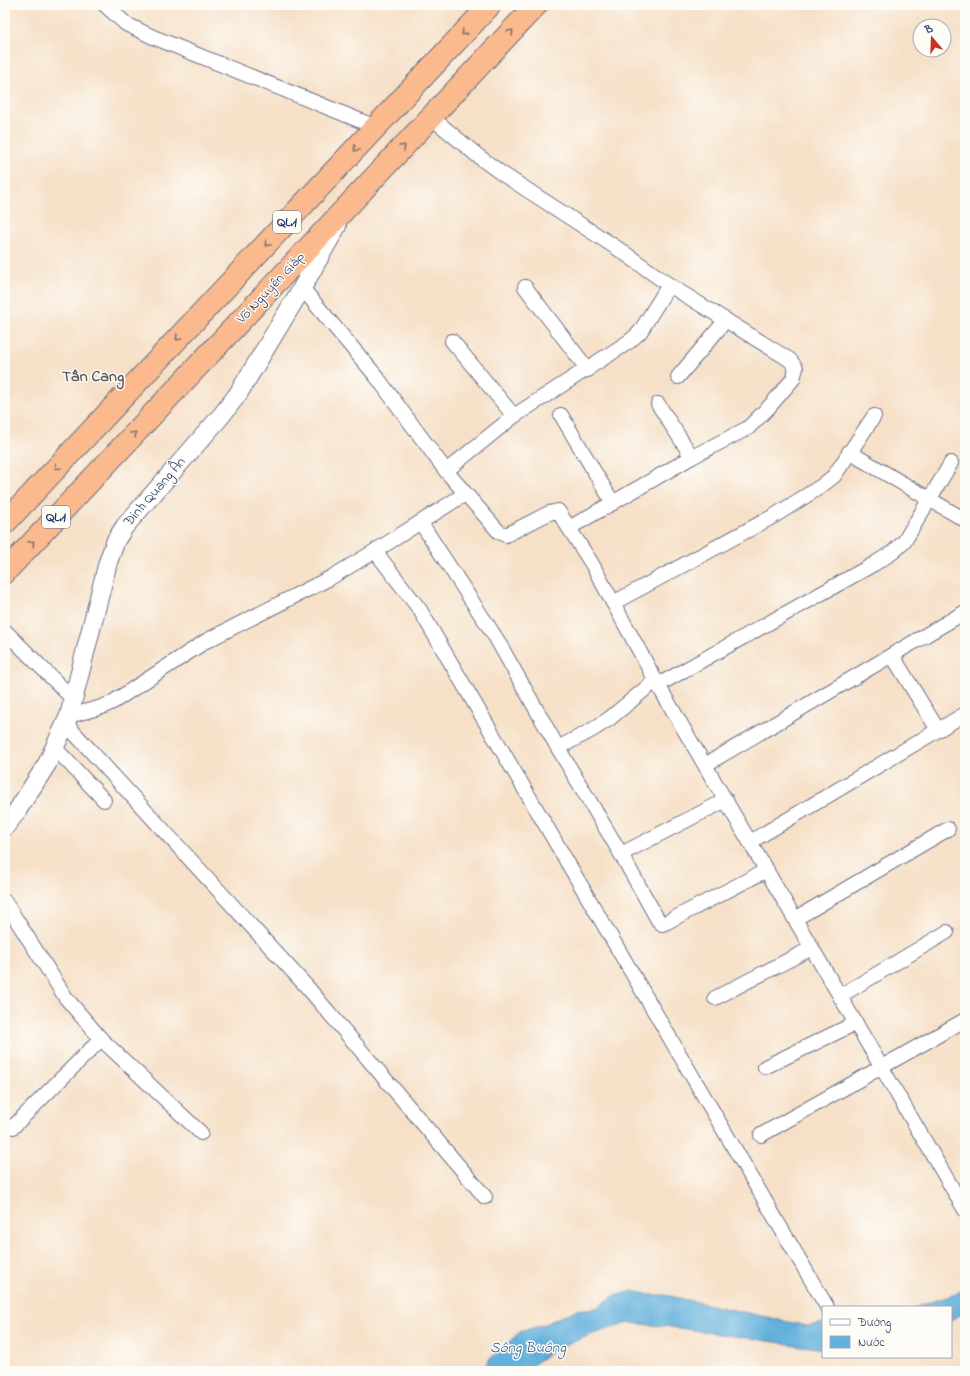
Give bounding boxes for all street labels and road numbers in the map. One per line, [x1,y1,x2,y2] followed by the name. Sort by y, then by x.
[273,211,301,233] road number: QL.1
[231,247,311,330] street label: Võ Nguyên Giáp
[117,452,192,533] street label: Đinh Quang Ân
[42,506,70,528] road number: QL.1

